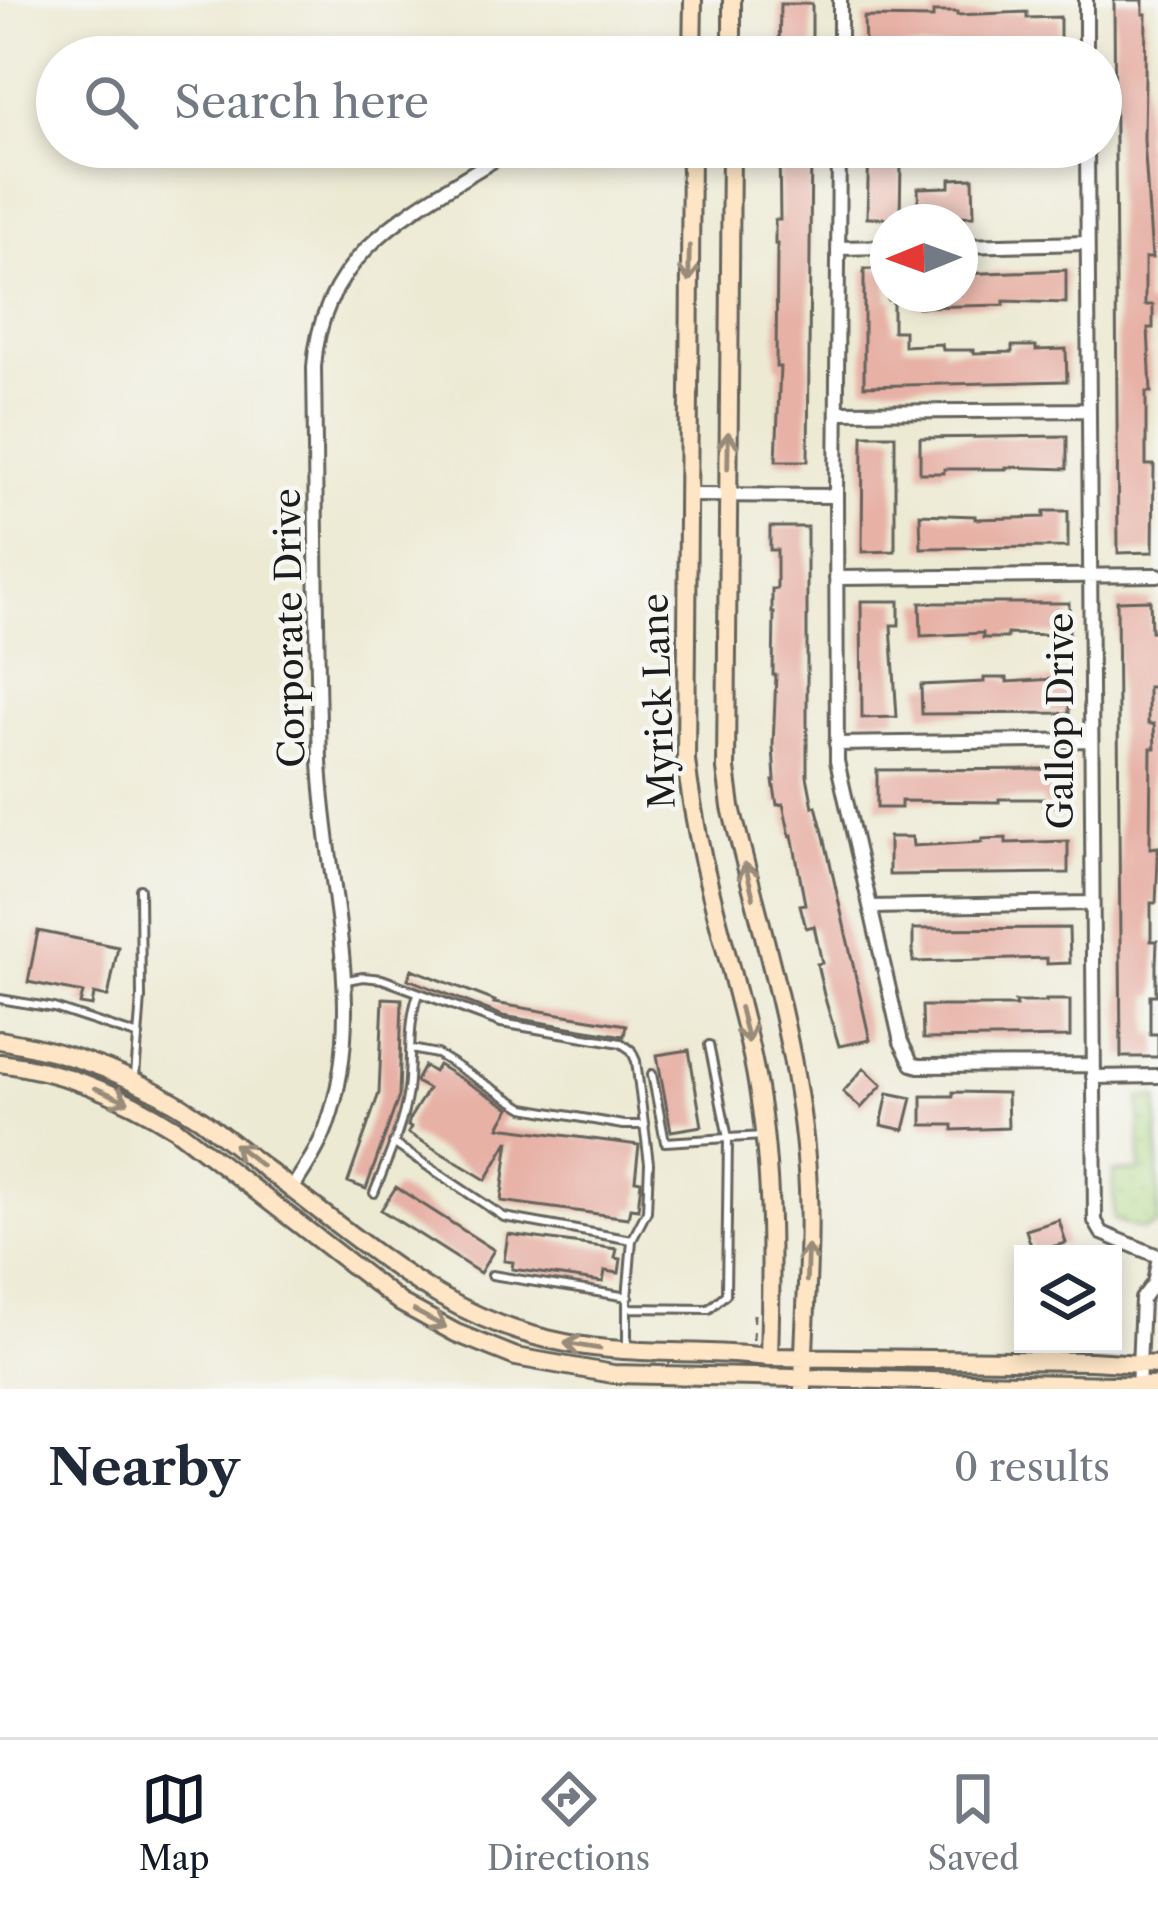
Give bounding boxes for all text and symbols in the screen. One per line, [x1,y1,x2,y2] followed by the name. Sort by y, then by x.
[36,36,1122,168] search box
[78,69,144,135] icon: search
[174,74,429,130] text: Search here
[870,204,978,312] north arrow
[678,244,700,283] one-way arrow
[717,431,740,470] one-way arrow
[265,488,313,768] street label: Corporate Drive
[632,593,684,809] street label: Myrick Lane
[1038,613,1082,829] street label: Gallop Drive
[737,861,759,899] one-way arrow
[734,1006,756,1044] one-way arrow
[94,1085,130,1107] one-way arrow
[233,1142,265,1169] one-way arrow
[796,1244,819,1283] one-way arrow
[1014,1245,1122,1353] map controls
[1014,1245,1122,1353] button: layers
[411,1308,446,1331] one-way arrow
[564,1333,603,1356] one-way arrow
[48,1436,240,1498] text: Nearby
[954,1443,1110,1491] text: 0 results
[139,1766,210,1879] tab: Map
[487,1766,650,1879] tab: Directions
[928,1766,1019,1879] tab: Saved

